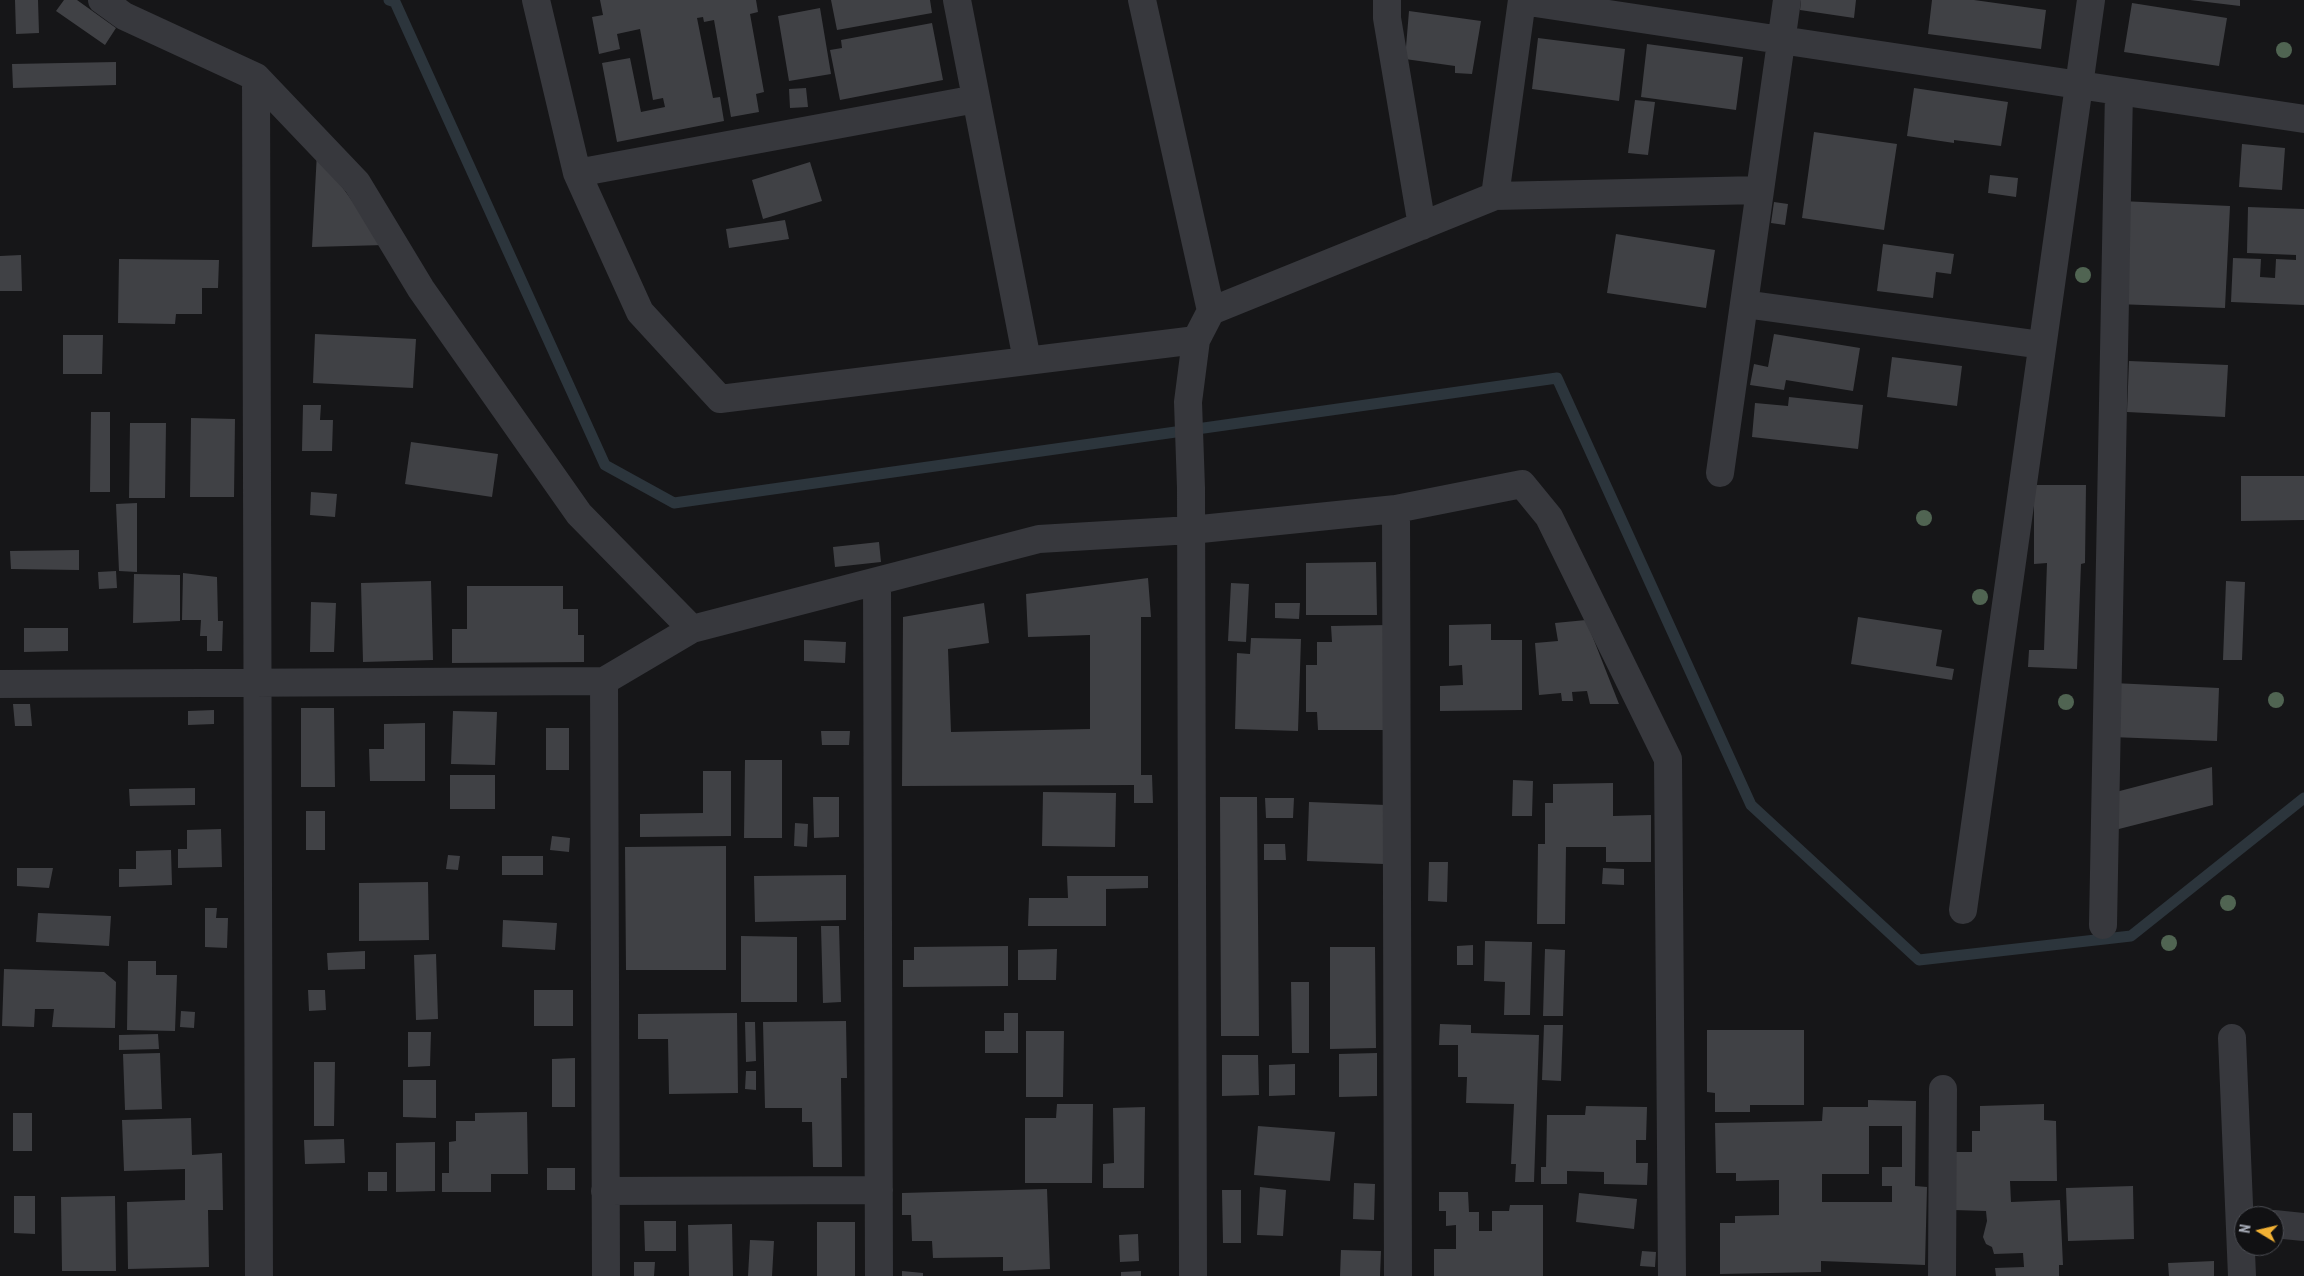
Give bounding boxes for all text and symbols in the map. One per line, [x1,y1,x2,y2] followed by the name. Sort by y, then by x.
[2234,1206,2284,1256] north arrow
[2237,1223,2254,1234] text: N

